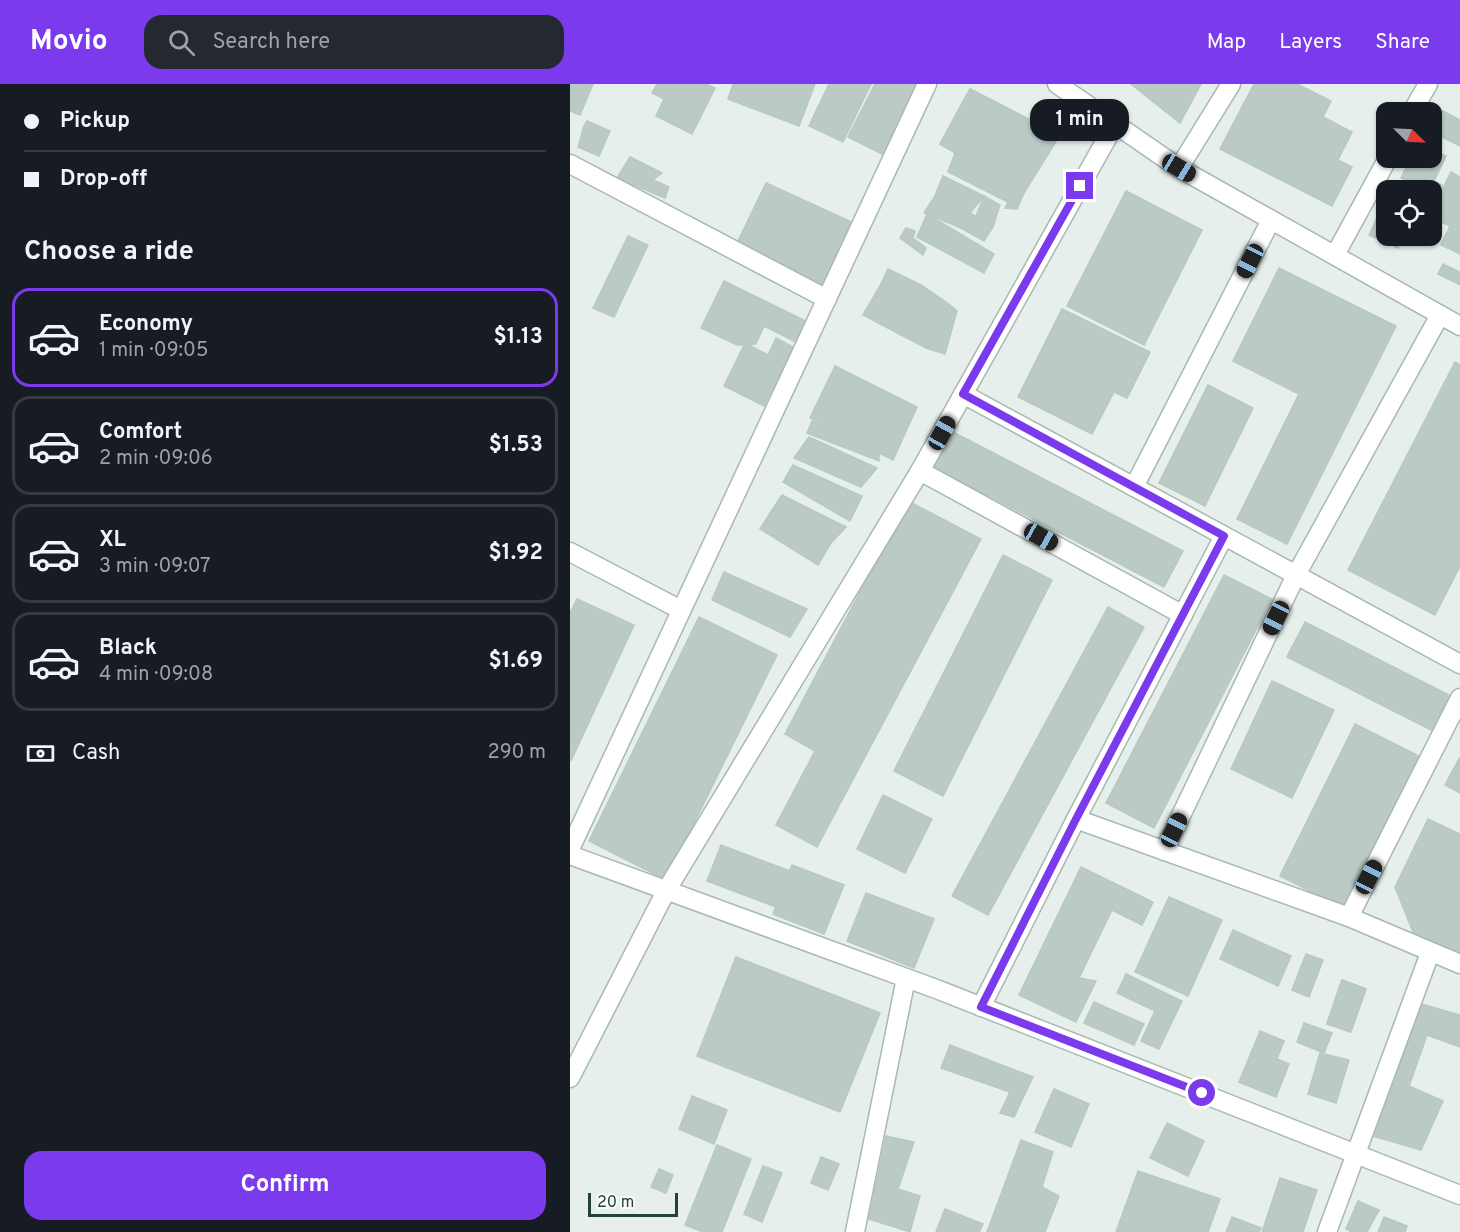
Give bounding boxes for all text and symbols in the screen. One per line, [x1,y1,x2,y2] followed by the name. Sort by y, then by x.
[144,15,564,69] search box
[30,24,108,60] text: Movio
[165,26,198,59] icon: search
[213,29,330,56] text: Search here
[1207,29,1246,56] text: Map
[1279,29,1342,56] text: Layers
[1375,29,1430,56] text: Share
[1030,99,1130,141] callout: 1 min
[1376,102,1442,168] north arrow
[1376,102,1442,246] map controls
[1055,107,1104,133] text: 1 min
[60,108,130,135] text: Pickup
[1159,151,1199,185] car
[60,166,147,193] text: Drop-off
[1066,172,1093,199] route end
[1376,180,1442,246] button: locate
[24,235,194,269] text: Choose a ride
[1234,241,1266,281] car
[27,311,81,365] icon: car
[99,311,193,338] text: Economy
[493,324,543,351] text: $1.13
[99,338,208,364] text: 1 min · 09:05
[925,413,959,453] car
[27,419,81,473] icon: car
[99,419,182,446] text: Comfort
[489,432,543,459] text: $1.53
[99,446,213,472] text: 2 min · 09:06
[1021,520,1061,554] car
[27,527,81,581] icon: car
[99,527,126,554] text: XL
[488,540,543,567] text: $1.92
[99,554,210,580] text: 3 min · 09:07
[1260,598,1292,638] car
[27,635,81,689] icon: car
[99,635,157,662] text: Black
[488,648,543,675] text: $1.69
[99,662,213,688] text: 4 min · 09:08
[24,737,57,770] icon: cash
[72,740,121,767] text: Cash
[488,740,546,766] text: 290 m
[1158,810,1190,850] car
[1353,857,1385,897] car
[1188,1079,1215,1106] route start
[24,1151,546,1220] button: Confirm
[588,1190,678,1218] scale bar
[597,1193,634,1213] text: 20 m

